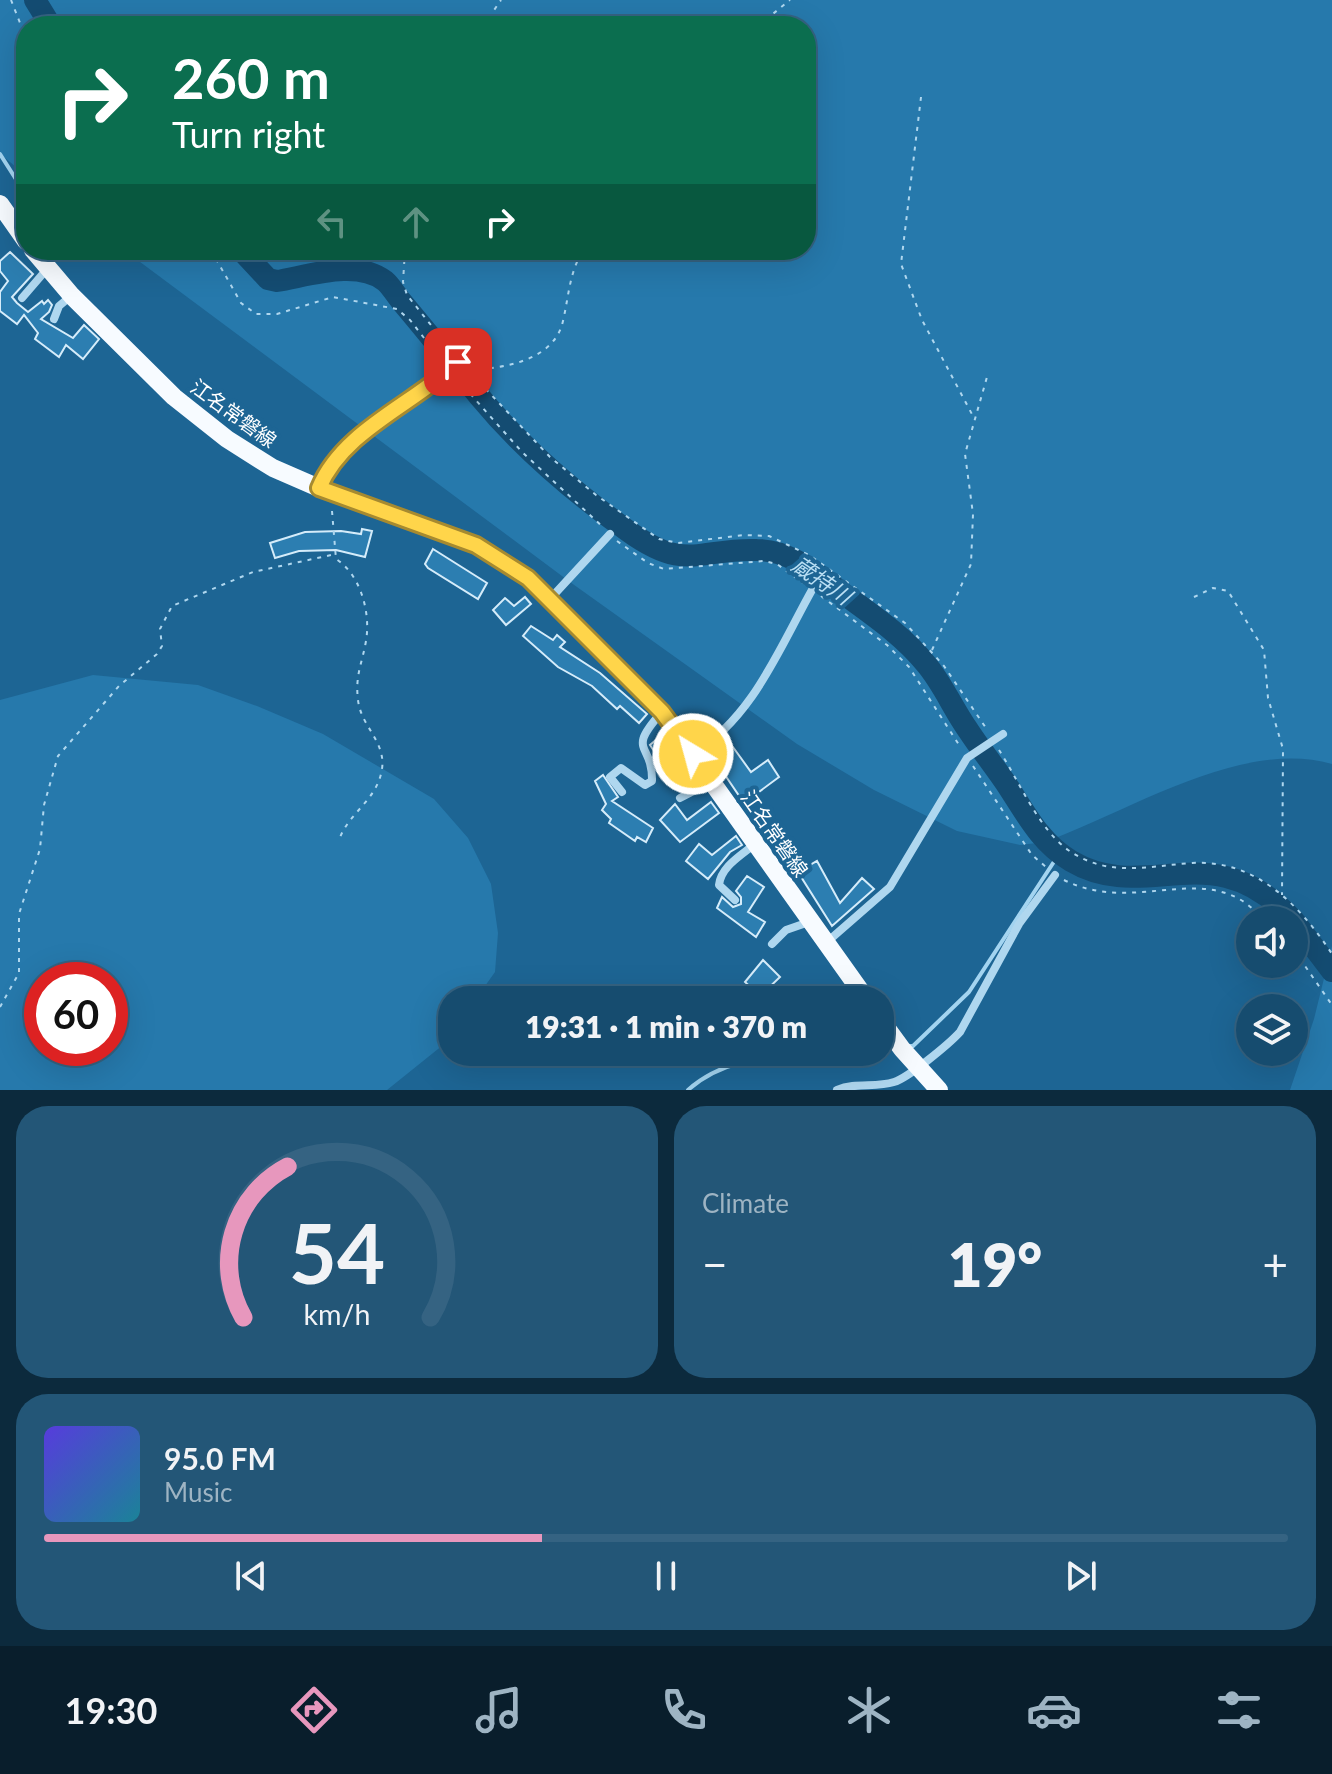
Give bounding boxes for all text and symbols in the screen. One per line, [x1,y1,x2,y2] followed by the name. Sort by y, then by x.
[172,44,330,111] text: 260 m
[40,48,144,152] icon: right
[172,112,325,156] text: Turn right
[310,200,354,244] icon: left
[394,200,438,244] icon: ahead
[478,200,522,244] icon: right
[424,328,492,396] pin
[436,340,480,384] icon: arrive
[186,374,282,452] street label: 江名常磐線
[787,550,859,611] water label: 蔵持川
[651,712,735,796] position arrow
[736,785,814,881] street label: 江名常磐線
[1236,906,1308,1066] map controls
[1236,906,1308,978] button: sound
[24,962,128,1066] speed limit sign: 60
[1236,994,1308,1066] button: layers
[525,1008,807,1044] text: 19:31 · 1 min · 370 m
[702,1187,789,1219] text: Climate
[289,1202,385,1302] text: 54
[948,1228,1042,1300] text: 19°
[702,1238,728,1290] text: −
[1262,1238,1288,1290] text: +
[304,1297,370,1331] text: km/h
[164,1440,276,1476] text: 95.0 FM
[164,1476,232,1508] text: Music
[229,1554,273,1598] icon: previous
[644,1554,688,1598] icon: pause
[1059,1554,1103,1598] icon: next
[286,1682,342,1738] icon: directions
[471,1682,527,1738] icon: music
[656,1682,712,1738] icon: phone
[841,1682,897,1738] icon: climate
[1026,1682,1082,1738] icon: car
[1211,1682,1267,1738] icon: filters
[65,1688,157,1732] text: 19:30

